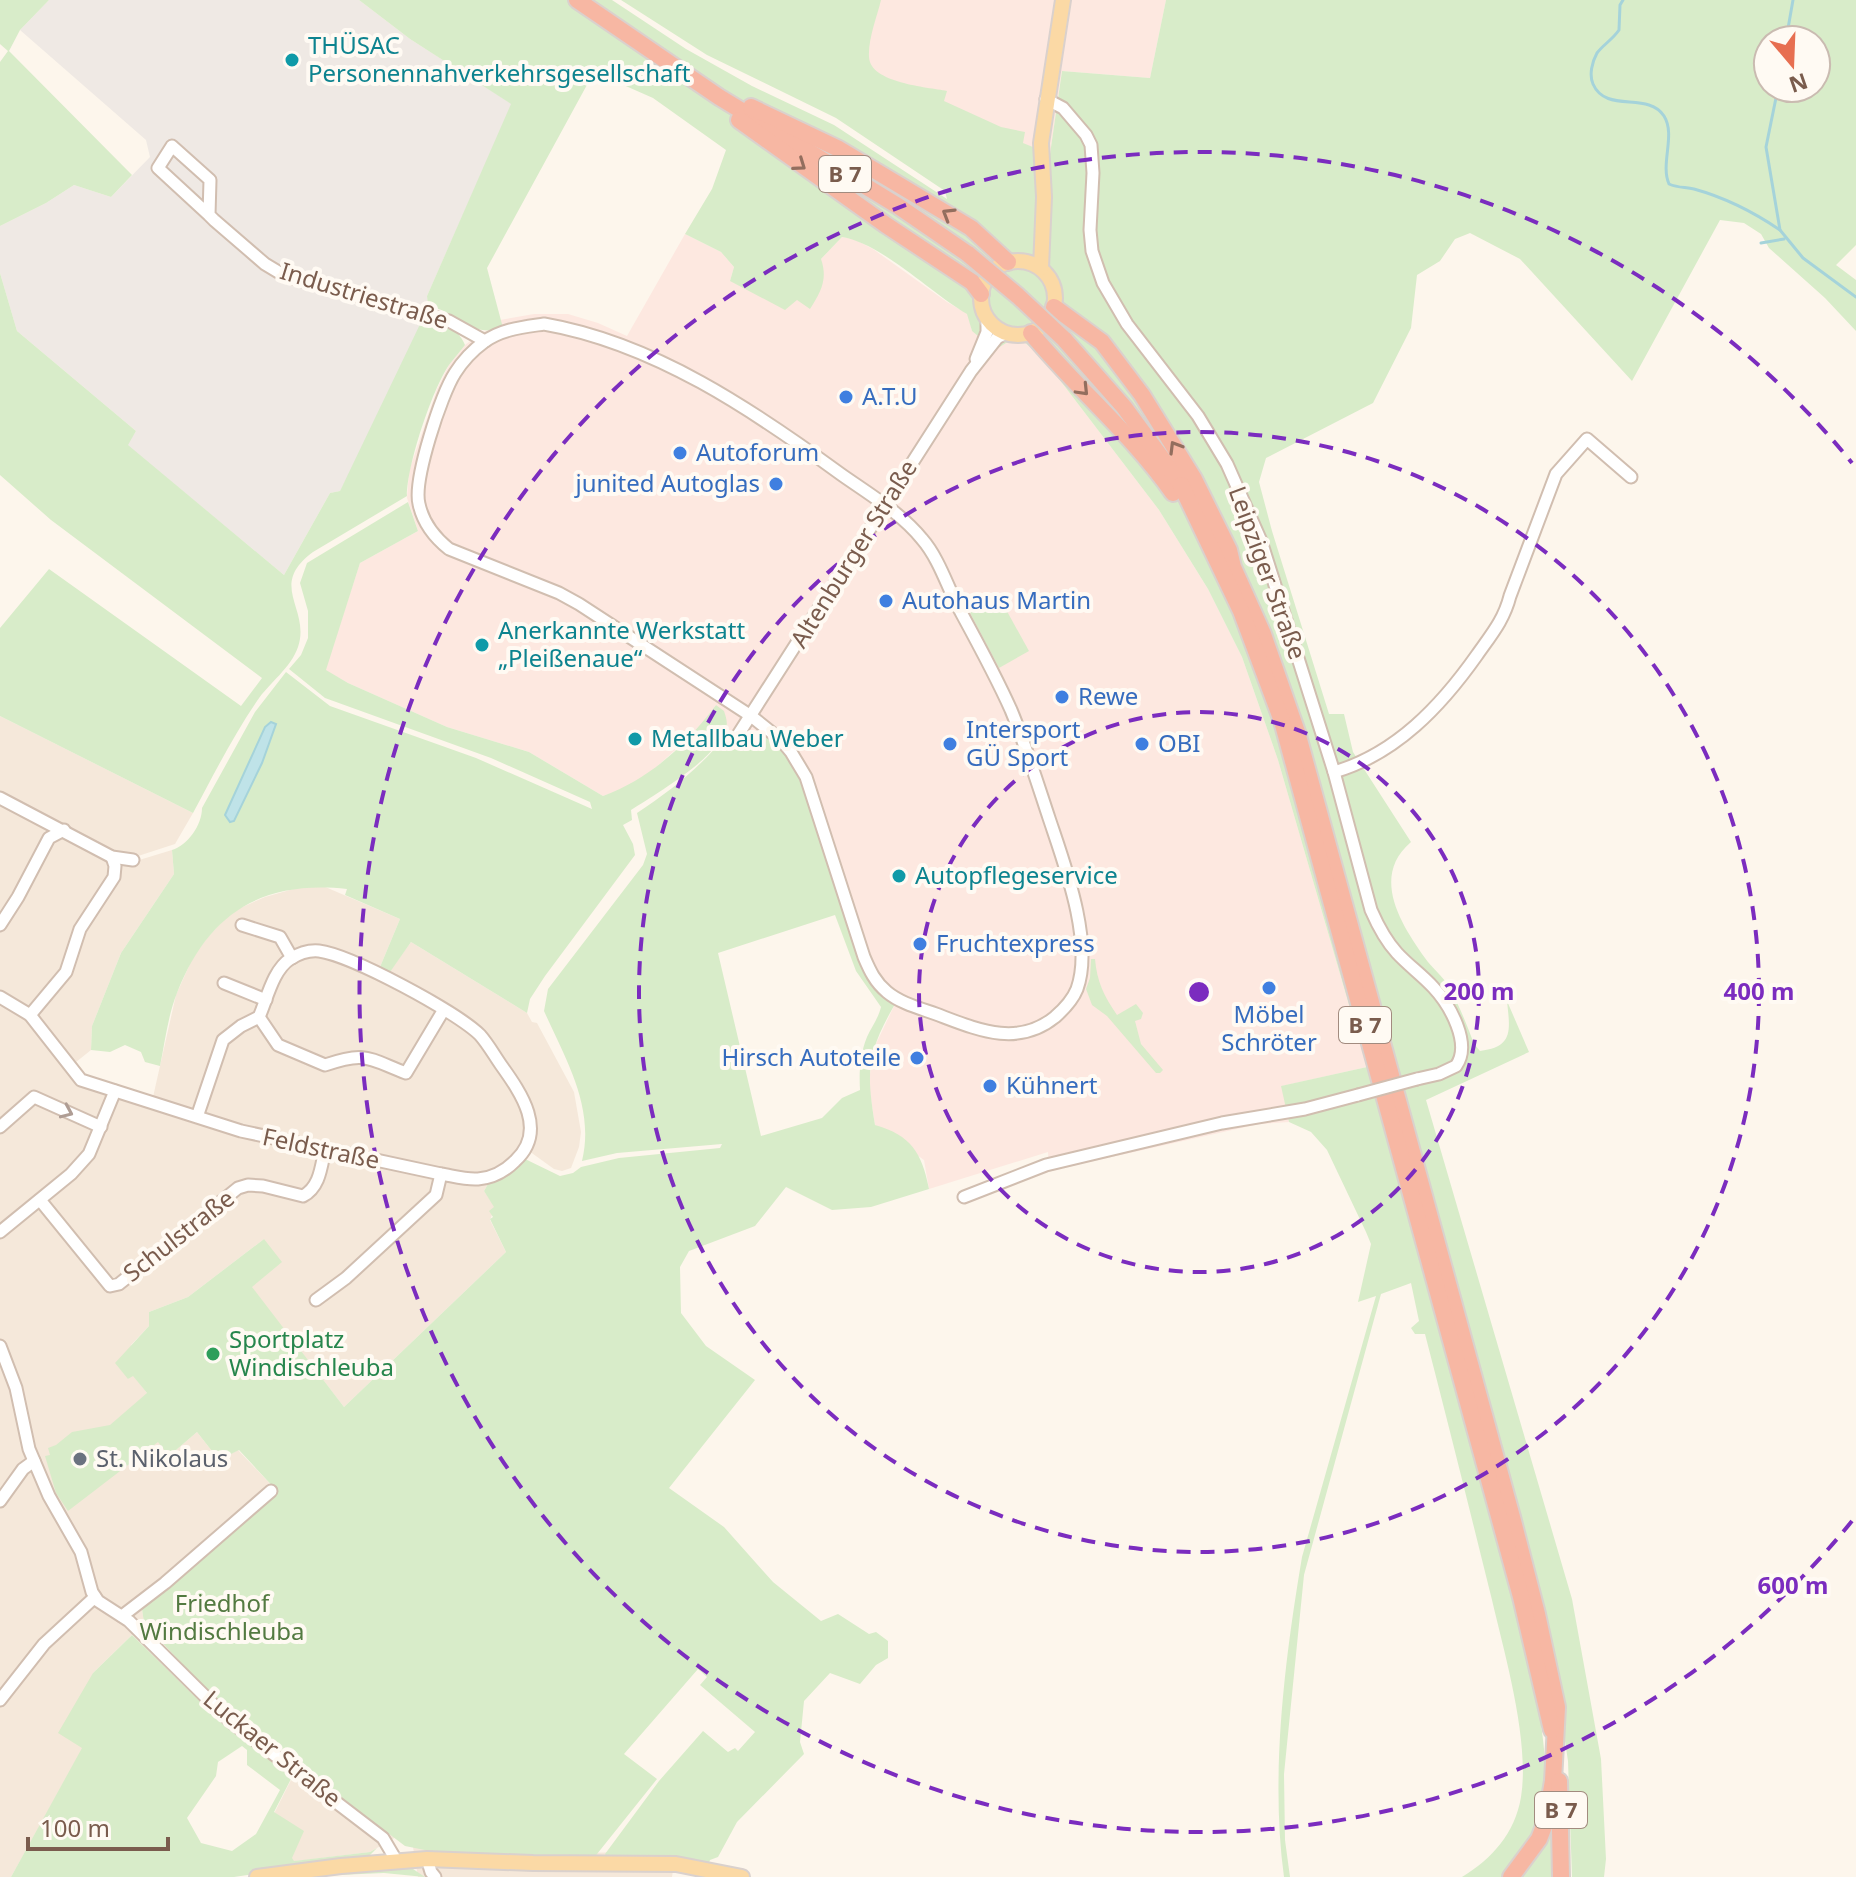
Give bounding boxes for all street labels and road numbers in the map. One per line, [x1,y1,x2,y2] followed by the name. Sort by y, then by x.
[819,156,871,192] road number: B 7
[276,253,453,336] street label: Industriestraße
[782,453,924,653] street label: Altenburger Straße
[1222,481,1315,664] street label: Leipziger Straße
[1339,1007,1391,1043] road number: B 7
[260,1119,383,1176] street label: Feldstraße
[116,1181,240,1289] street label: Schulstraße
[197,1682,349,1814] street label: Luckaer Straße
[1535,1792,1587,1828] road number: B 7

